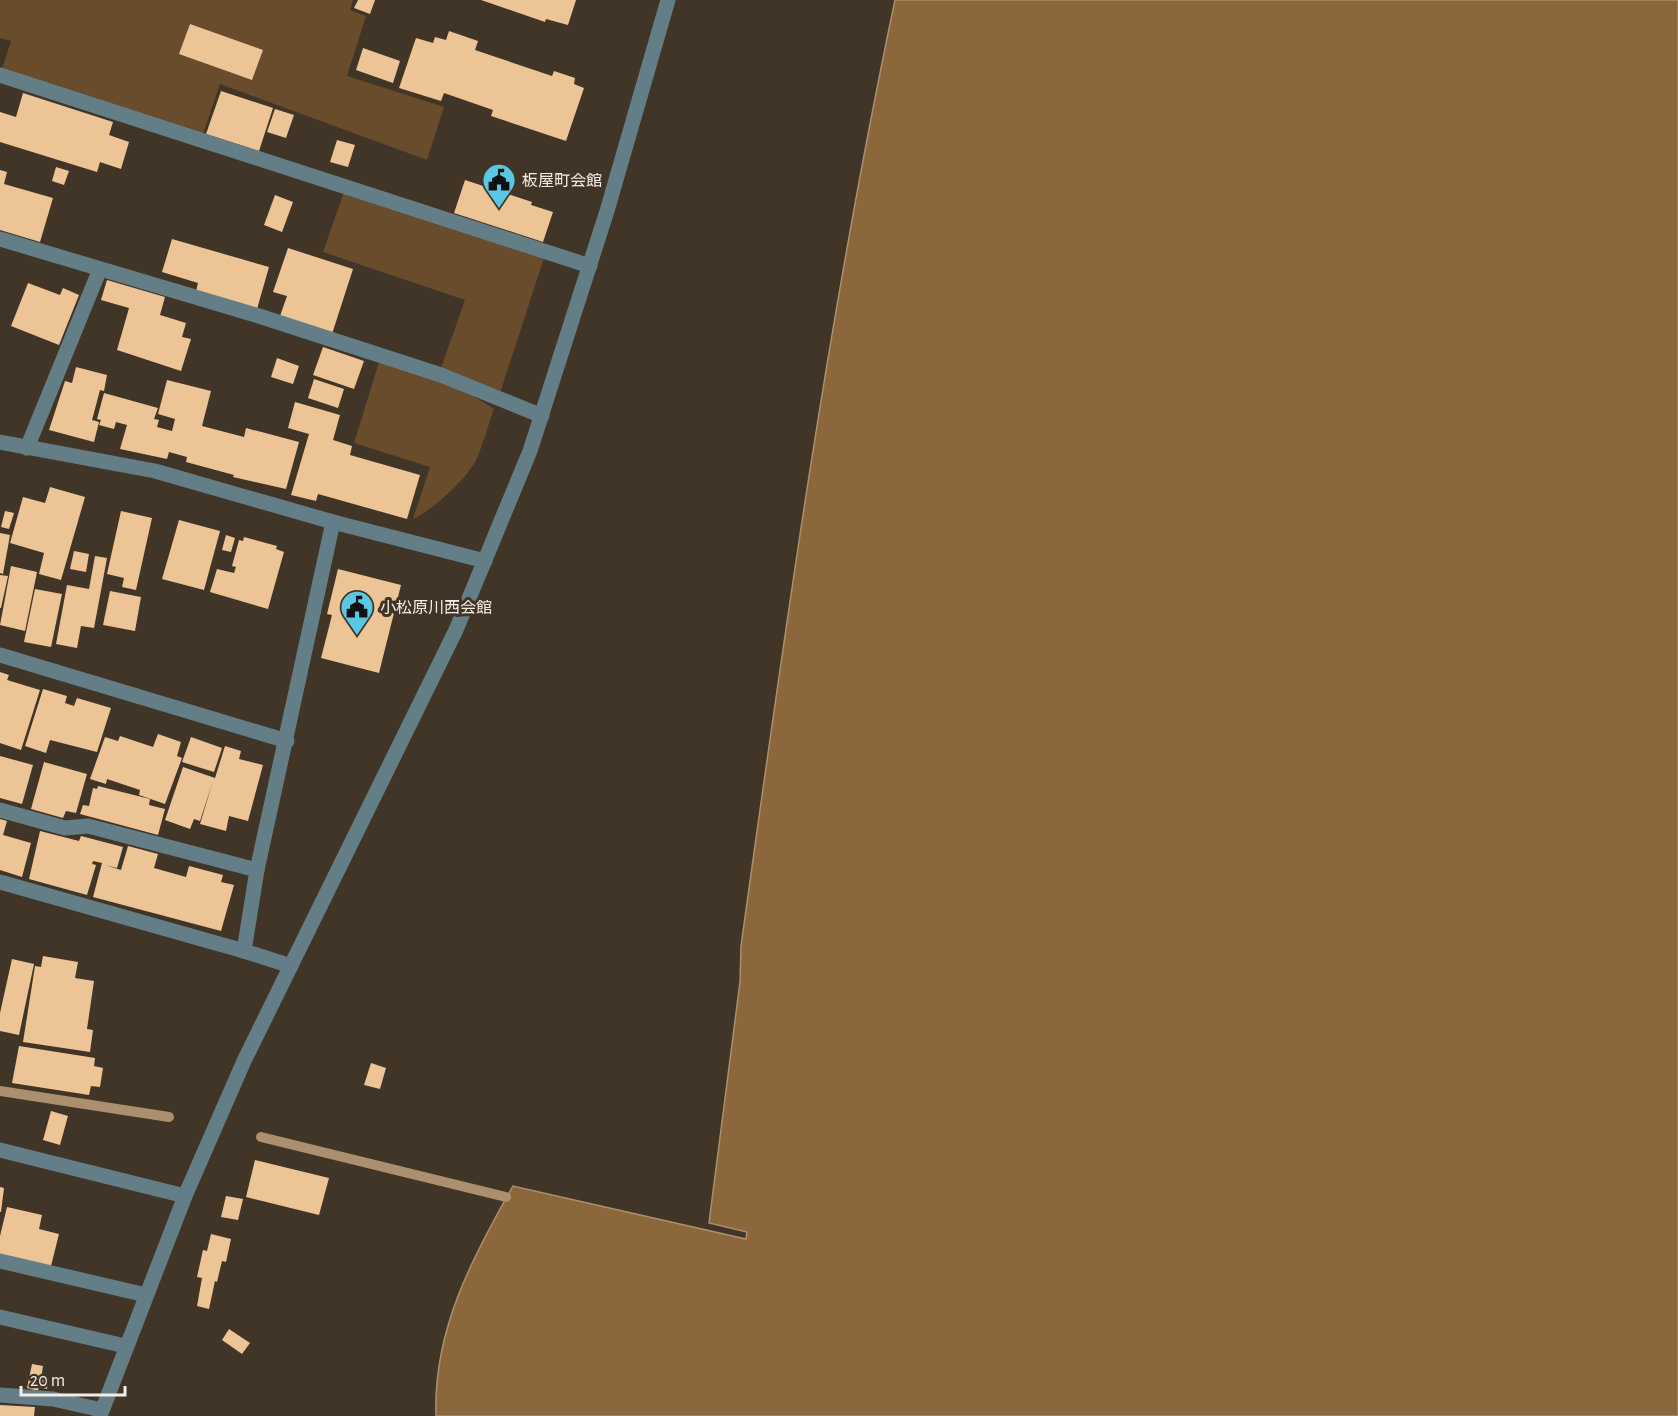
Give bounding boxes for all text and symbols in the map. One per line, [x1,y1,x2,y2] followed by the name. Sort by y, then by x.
[481,162,517,209] public building icon: 板屋町会館
[522,173,602,189] place label: 板屋町会館
[339,589,375,636] public building icon: 小松原川西会館
[380,599,492,616] place label: 小松原川西会館
[21,1359,124,1397] scale bar
[30,1372,65,1390] text: 20 m

